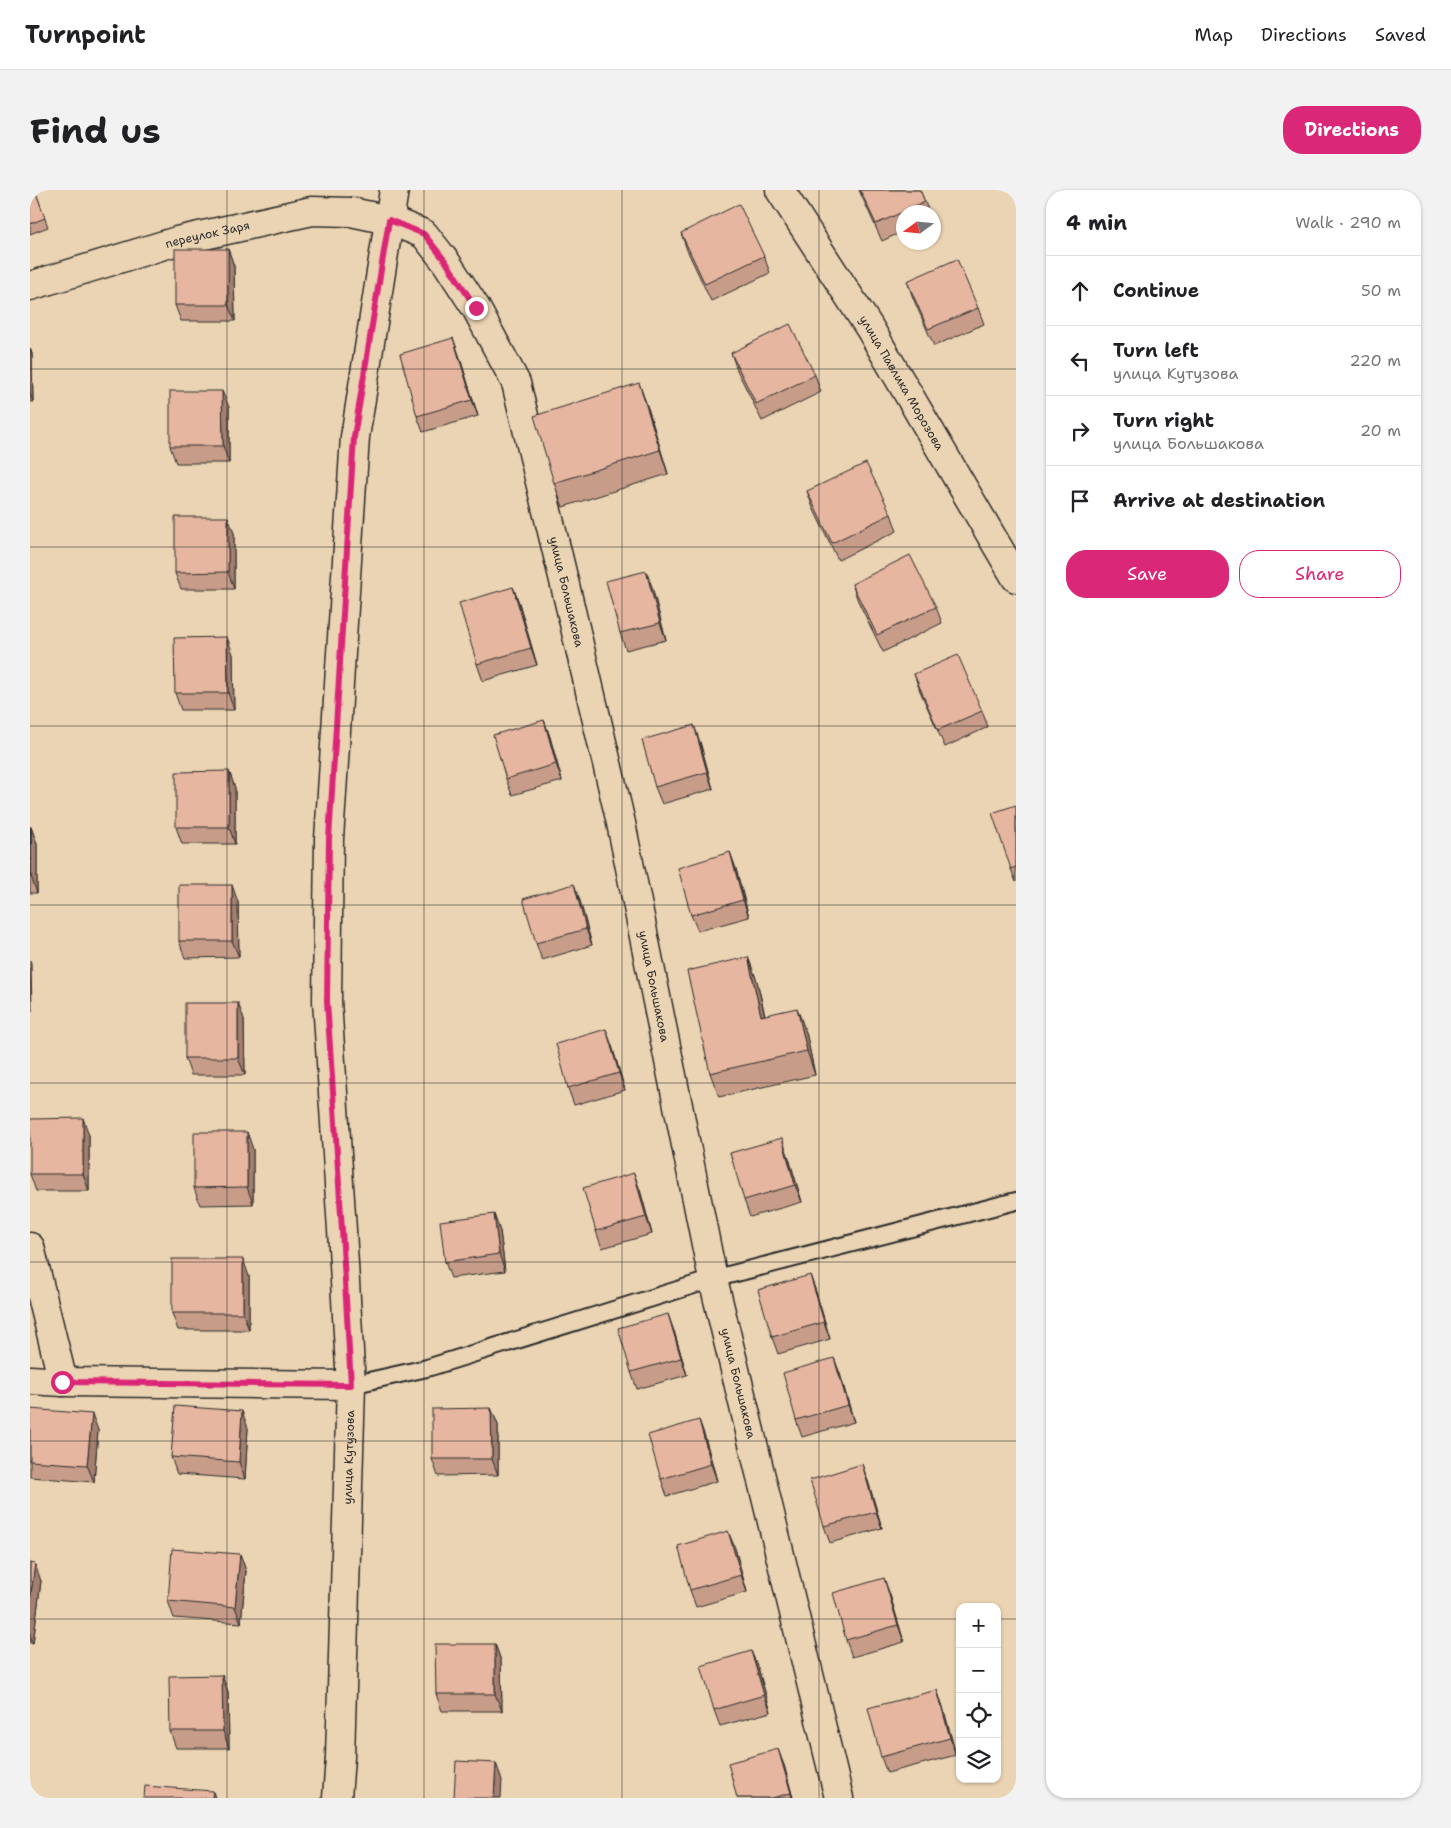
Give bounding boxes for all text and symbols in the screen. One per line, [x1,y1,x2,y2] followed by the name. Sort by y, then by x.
[25,19,146,51] text: Turnpoint
[1195,23,1233,47] text: Map
[1261,23,1347,47] text: Directions
[1375,23,1426,47] text: Saved
[1283,106,1421,154] button: Directions
[30,107,161,154] text: Find us
[896,205,941,250] north arrow
[1066,209,1127,237] text: 4 min
[1295,212,1401,233] text: Walk · 290 m
[163,217,251,252] street label: переулок Заря
[1066,277,1094,305] icon: ahead
[1113,278,1199,303] text: Continue
[1361,280,1401,301] text: 50 m
[465,297,488,320] route end
[855,312,948,454] street label: улица Павлика Морозова
[1113,338,1199,363] text: Turn left
[1066,347,1094,375] icon: left
[1349,350,1401,371] text: 220 m
[1113,363,1239,384] text: улица Кутузова
[1113,408,1214,433] text: Turn right
[1066,417,1094,445] icon: right
[1360,420,1401,441] text: 20 m
[1113,433,1264,454] text: улица Большакова
[1066,487,1094,515] icon: arrive
[1113,488,1325,513] text: Arrive at destination
[546,535,587,649] street label: улица Большакова
[1066,550,1229,598] button: Save
[1239,550,1401,598] button: Share
[635,929,673,1044] street label: улица Большакова
[717,1326,760,1441] street label: улица Большакова
[51,1371,74,1394] route start
[339,1409,358,1505] street label: улица Кутузова
[956,1603,1001,1783] map controls
[956,1603,1001,1648] button: +
[956,1648,1001,1693] button: −
[956,1693,1001,1738] button: locate
[956,1738,1001,1783] button: layers

